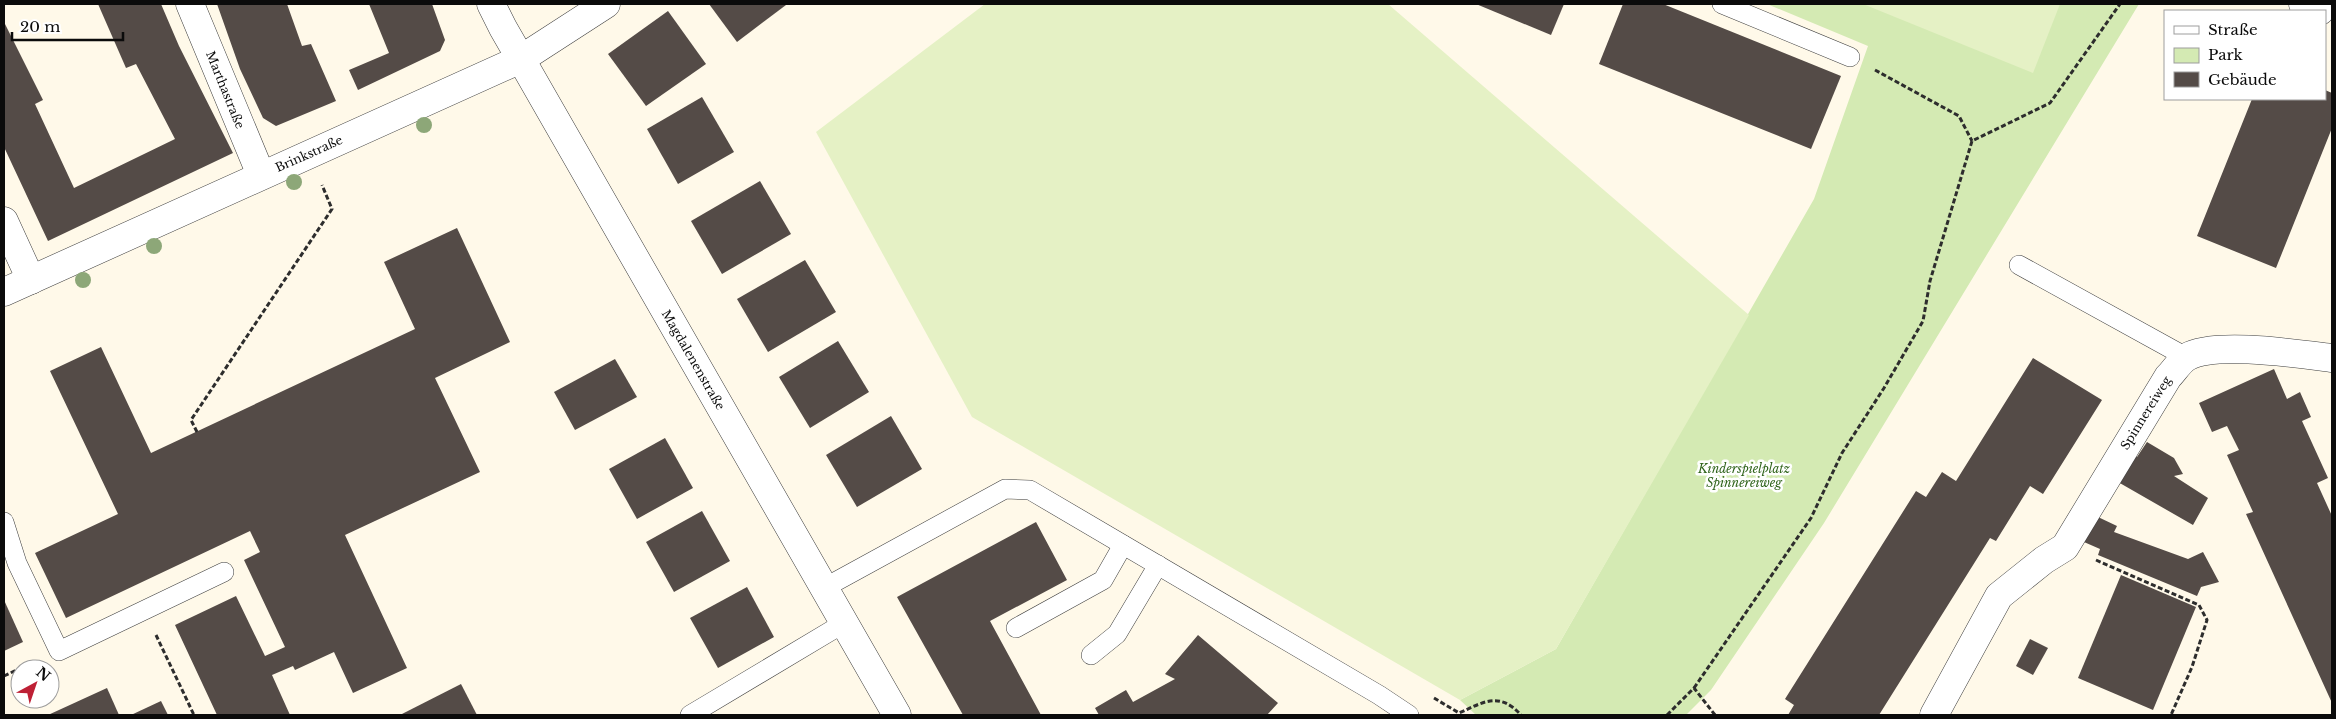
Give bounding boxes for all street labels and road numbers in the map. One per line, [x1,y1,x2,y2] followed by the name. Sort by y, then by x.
[203,49,248,131] street label: Marthastraße
[273,132,345,175] street label: Brinkstraße
[659,307,728,413] street label: Magdalenenstraße
[2117,372,2175,452] street label: Spinnereiweg

